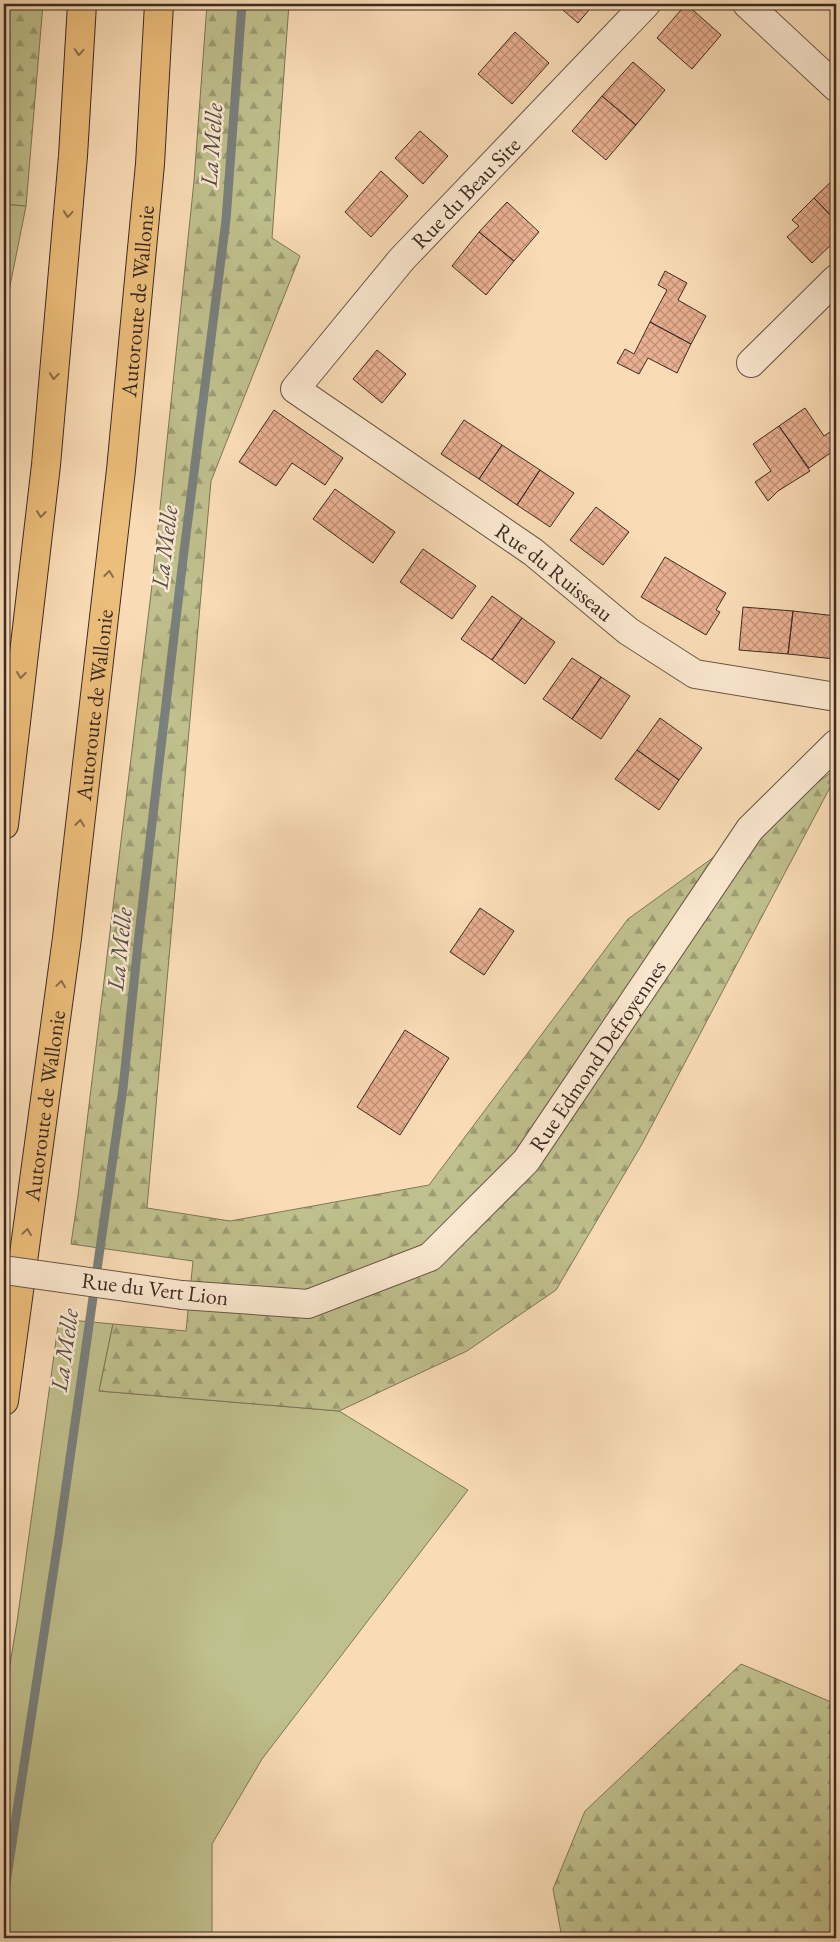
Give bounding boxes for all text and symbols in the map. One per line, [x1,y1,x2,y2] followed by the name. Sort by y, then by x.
[74,49,85,57] one-way arrow
[193,101,229,189] water label: La Melle
[405,131,527,255] street label: Rue du Beau Site
[113,204,161,399] street label: Autoroute de Wallonie
[63,211,74,219] one-way arrow
[49,373,60,381] one-way arrow
[143,503,185,591] water label: La Melle
[36,509,46,518] one-way arrow
[490,516,620,628] street label: Rue du Ruisseau
[103,570,114,578] one-way arrow
[68,607,119,803] street label: Autoroute de Wallonie
[16,671,27,679] one-way arrow
[74,818,85,826] one-way arrow
[99,905,139,993] water label: La Melle
[522,954,672,1157] street label: Rue Edmond Defroyennes
[55,979,65,988] one-way arrow
[17,1008,72,1204] street label: Autoroute de Wallonie
[21,1227,32,1235] one-way arrow
[80,1266,231,1312] street label: Rue du Vert Lion
[43,1306,85,1394] water label: La Melle

